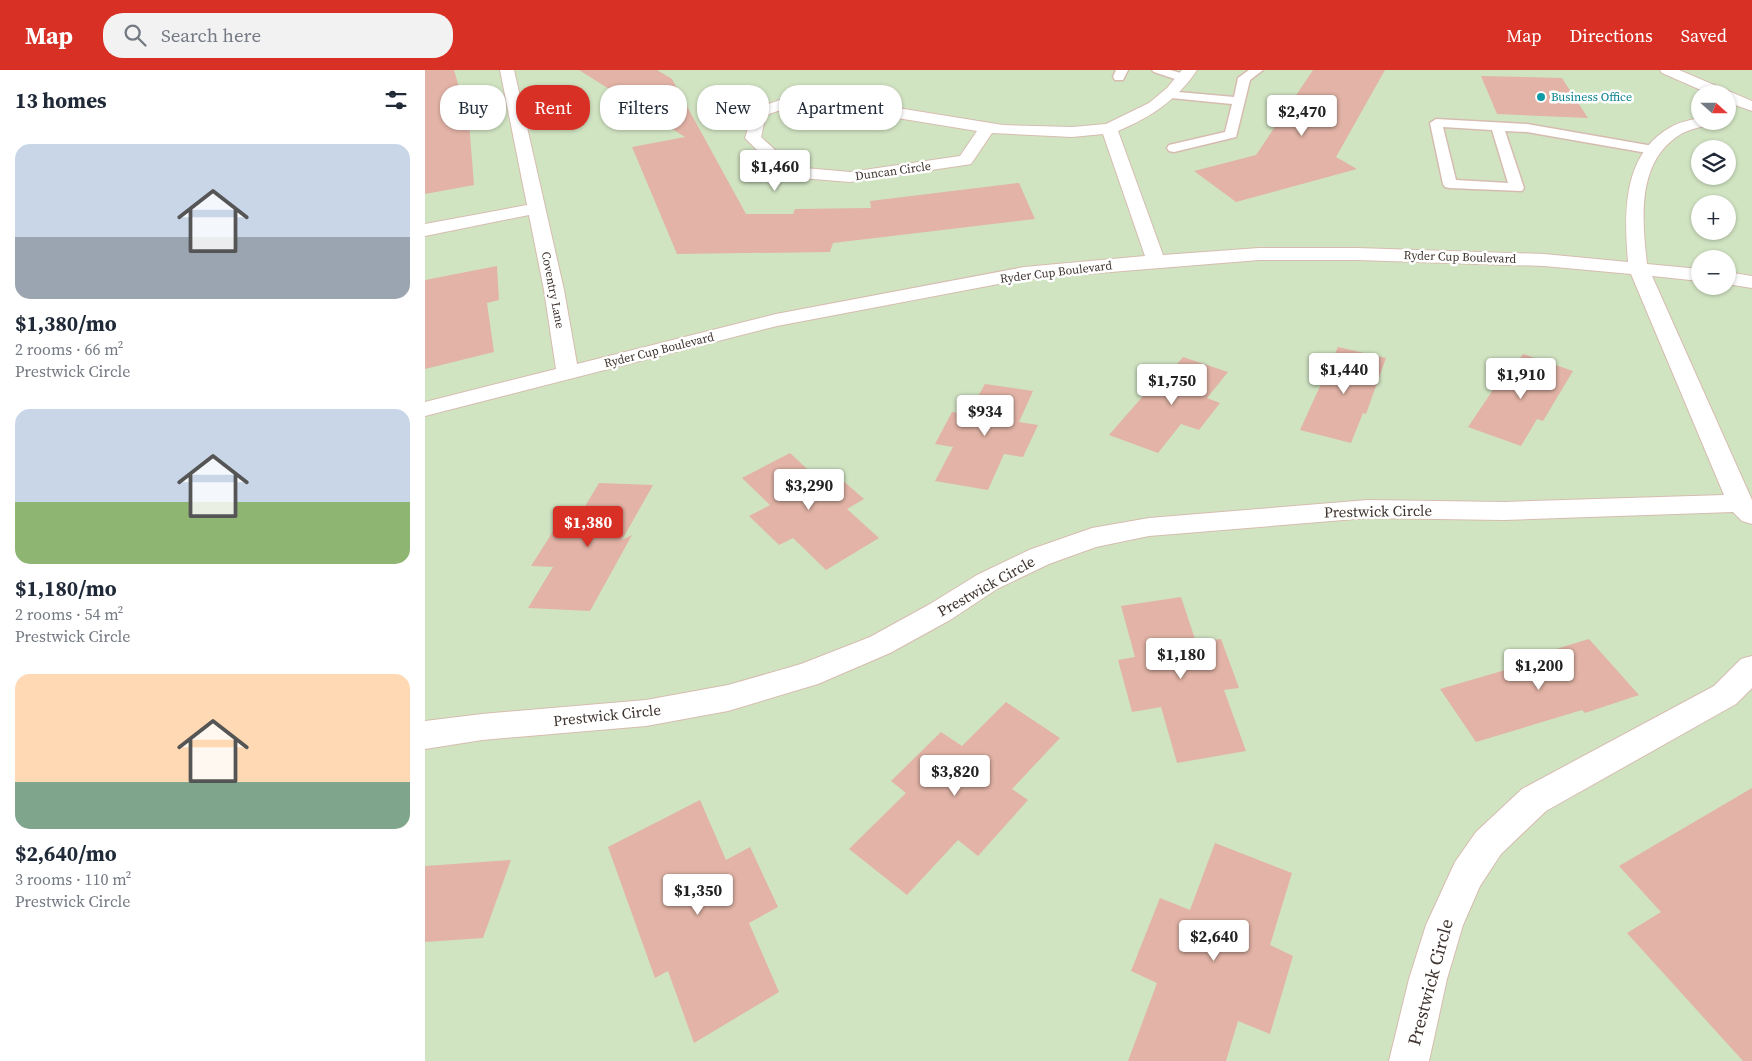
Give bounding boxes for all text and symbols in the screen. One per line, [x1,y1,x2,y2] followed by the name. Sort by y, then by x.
[103,13,453,58] search box
[25,19,73,52] text: Map
[121,21,149,49] icon: search
[161,22,261,48] text: Search here
[1506,23,1542,48] text: Map
[1570,23,1653,48] text: Directions
[1681,23,1727,48] text: Saved
[440,85,506,130] chip: Buy
[516,85,590,130] chip: Rent
[600,85,687,130] chip: Filters
[697,85,769,130] chip: New
[779,85,902,130] chip: Apartment
[1691,85,1736,130] north arrow
[1691,85,1736,295] map controls
[15,86,107,115] text: 13 homes
[382,86,410,114] icon: filters
[1551,89,1632,105] place label: Business Office
[1535,91,1547,103] marker: Business Office
[1261,94,1343,137] pin: $2,470
[1278,100,1326,122] text: $2,470
[1691,140,1736,185] button: layers
[734,150,816,192] pin: $1,460
[751,155,799,177] text: $1,460
[854,158,932,184] street label: Duncan Circle
[168,176,258,266] icon: home
[1691,195,1736,240] button: +
[1403,247,1517,267] street label: Ryder Cup Boulevard
[538,250,568,330] street label: Coventry Lane
[1691,250,1736,295] button: −
[999,257,1113,287] street label: Ryder Cup Boulevard
[15,309,117,338] text: $1,380/mo
[602,329,716,371] street label: Ryder Cup Boulevard
[15,338,123,360] text: 2 rooms · 66 m²
[1303,352,1385,395] pin: $1,440
[1320,358,1368,380] text: $1,440
[1480,358,1562,400] pin: $1,910
[15,360,130,382] text: Prestwick Circle
[1497,363,1545,385] text: $1,910
[1131,364,1213,406] pin: $1,750
[1148,369,1196,391] text: $1,750
[955,394,1015,437] pin: $934
[968,400,1002,422] text: $934
[168,441,258,531] icon: home
[768,468,850,511] pin: $3,290
[785,474,833,496] text: $3,290
[1324,500,1433,522] street label: Prestwick Circle
[547,506,629,548] pin: $1,380
[564,511,612,533] text: $1,380
[934,550,1039,621] street label: Prestwick Circle
[15,574,117,603] text: $1,180/mo
[15,603,123,625] text: 2 rooms · 54 m²
[15,625,130,647] text: Prestwick Circle
[1140,638,1222,680] pin: $1,180
[1157,643,1205,665] text: $1,180
[1498,648,1580,691] pin: $1,200
[1515,654,1563,676] text: $1,200
[552,699,662,731] street label: Prestwick Circle
[168,706,258,796] icon: home
[914,754,996,797] pin: $3,820
[931,760,979,782] text: $3,820
[15,839,117,868] text: $2,640/mo
[15,868,131,890] text: 3 rooms · 110 m²
[657,874,739,916] pin: $1,350
[674,879,722,901] text: $1,350
[15,890,130,912] text: Prestwick Circle
[1401,916,1459,1048] street label: Prestwick Circle
[1173,920,1255,962] pin: $2,640
[1190,925,1238,947] text: $2,640

